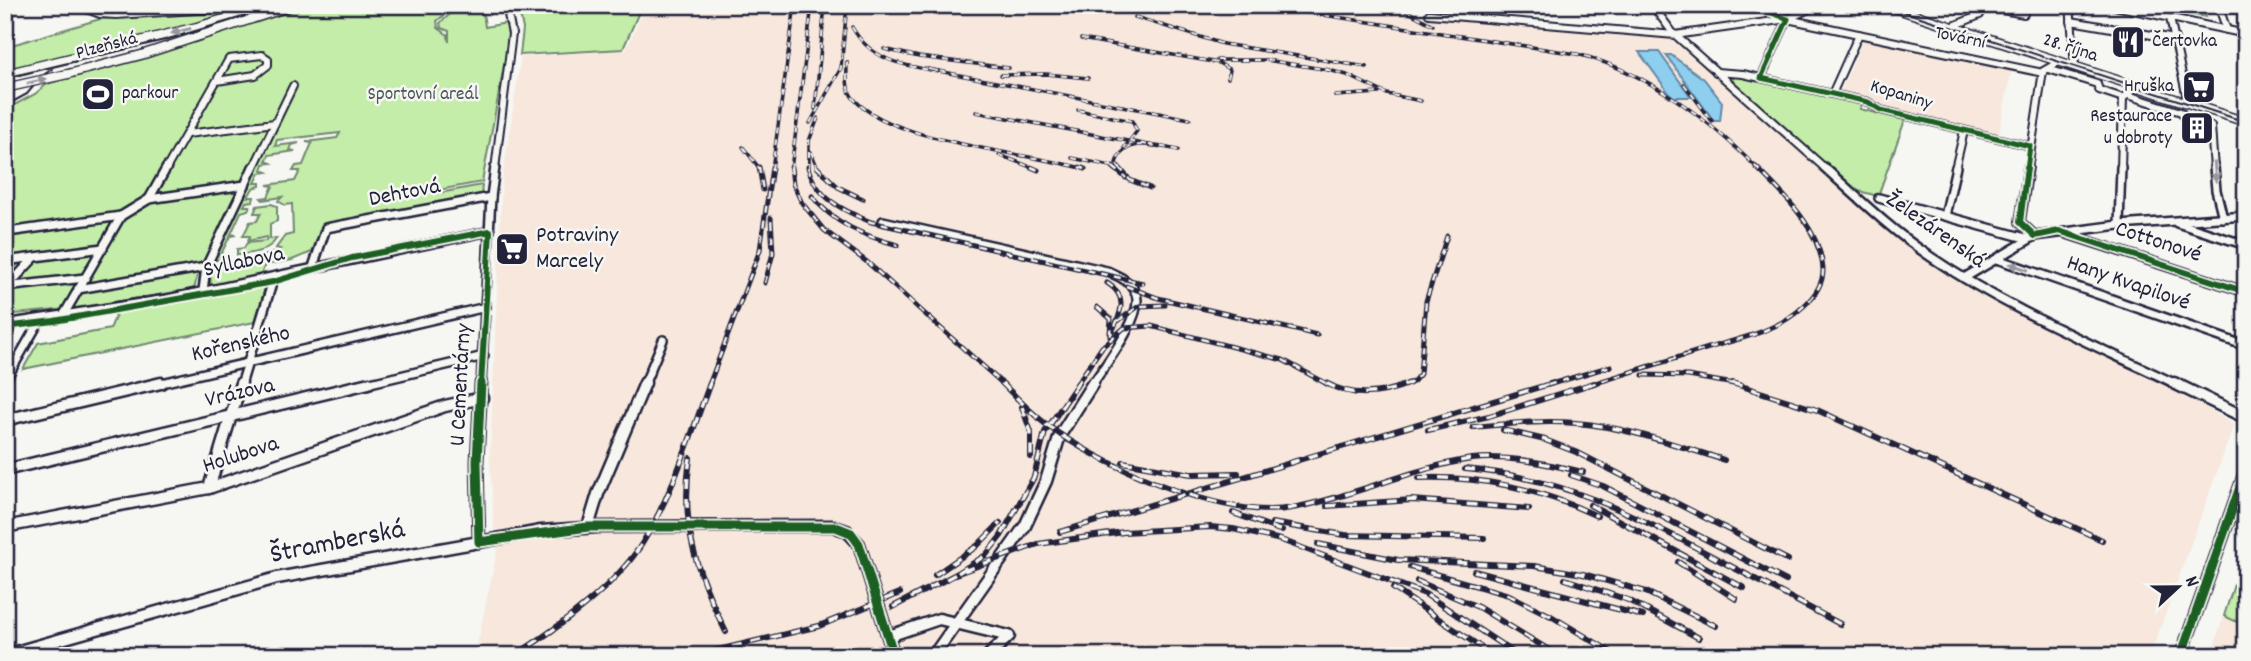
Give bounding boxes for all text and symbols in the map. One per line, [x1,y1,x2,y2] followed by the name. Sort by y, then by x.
[1932,20,1989,58] street label: Tovární
[2109,23,2147,61] restaurant icon: Čertovka
[73,26,141,68] street label: Plzeňská
[170,26,192,37] one-way arrow
[2039,27,2102,71] street label: 28. října
[2152,29,2218,56] place label: Čertovka
[2180,68,2218,106] supermarket icon: Hruška
[1867,74,1936,118] street label: Kopaniny
[2124,74,2175,101] place label: Hruška
[79,75,117,113] sports icon: parkour
[26,76,48,87] one-way arrow
[122,81,178,108] place label: parkour
[368,82,479,109] park label: Sportovní areál
[2090,104,2172,153] place label: Restaurace u dobroty
[2178,109,2216,147] building icon: Restaurace u dobroty
[2210,162,2221,184] one-way arrow
[366,171,444,217] street label: Dehtová
[1878,184,1992,278] street label: Železárenská
[2110,214,2206,272] street label: Cottonové
[536,220,619,279] place label: Potraviny Marcely
[493,230,531,268] supermarket icon: Potraviny Marcely
[201,238,289,288] street label: Syllabova
[2062,247,2194,321] street label: Hany Kvapilové
[2009,261,2030,272] one-way arrow
[189,318,293,372] street label: Kořenského
[442,322,482,447] street label: U Cementárny
[202,370,279,418] street label: Vrázova
[199,428,284,484] street label: Holubova
[267,511,409,577] street label: Štramberská
[2142,552,2212,622] north arrow
[2176,573,2205,591] text: N

